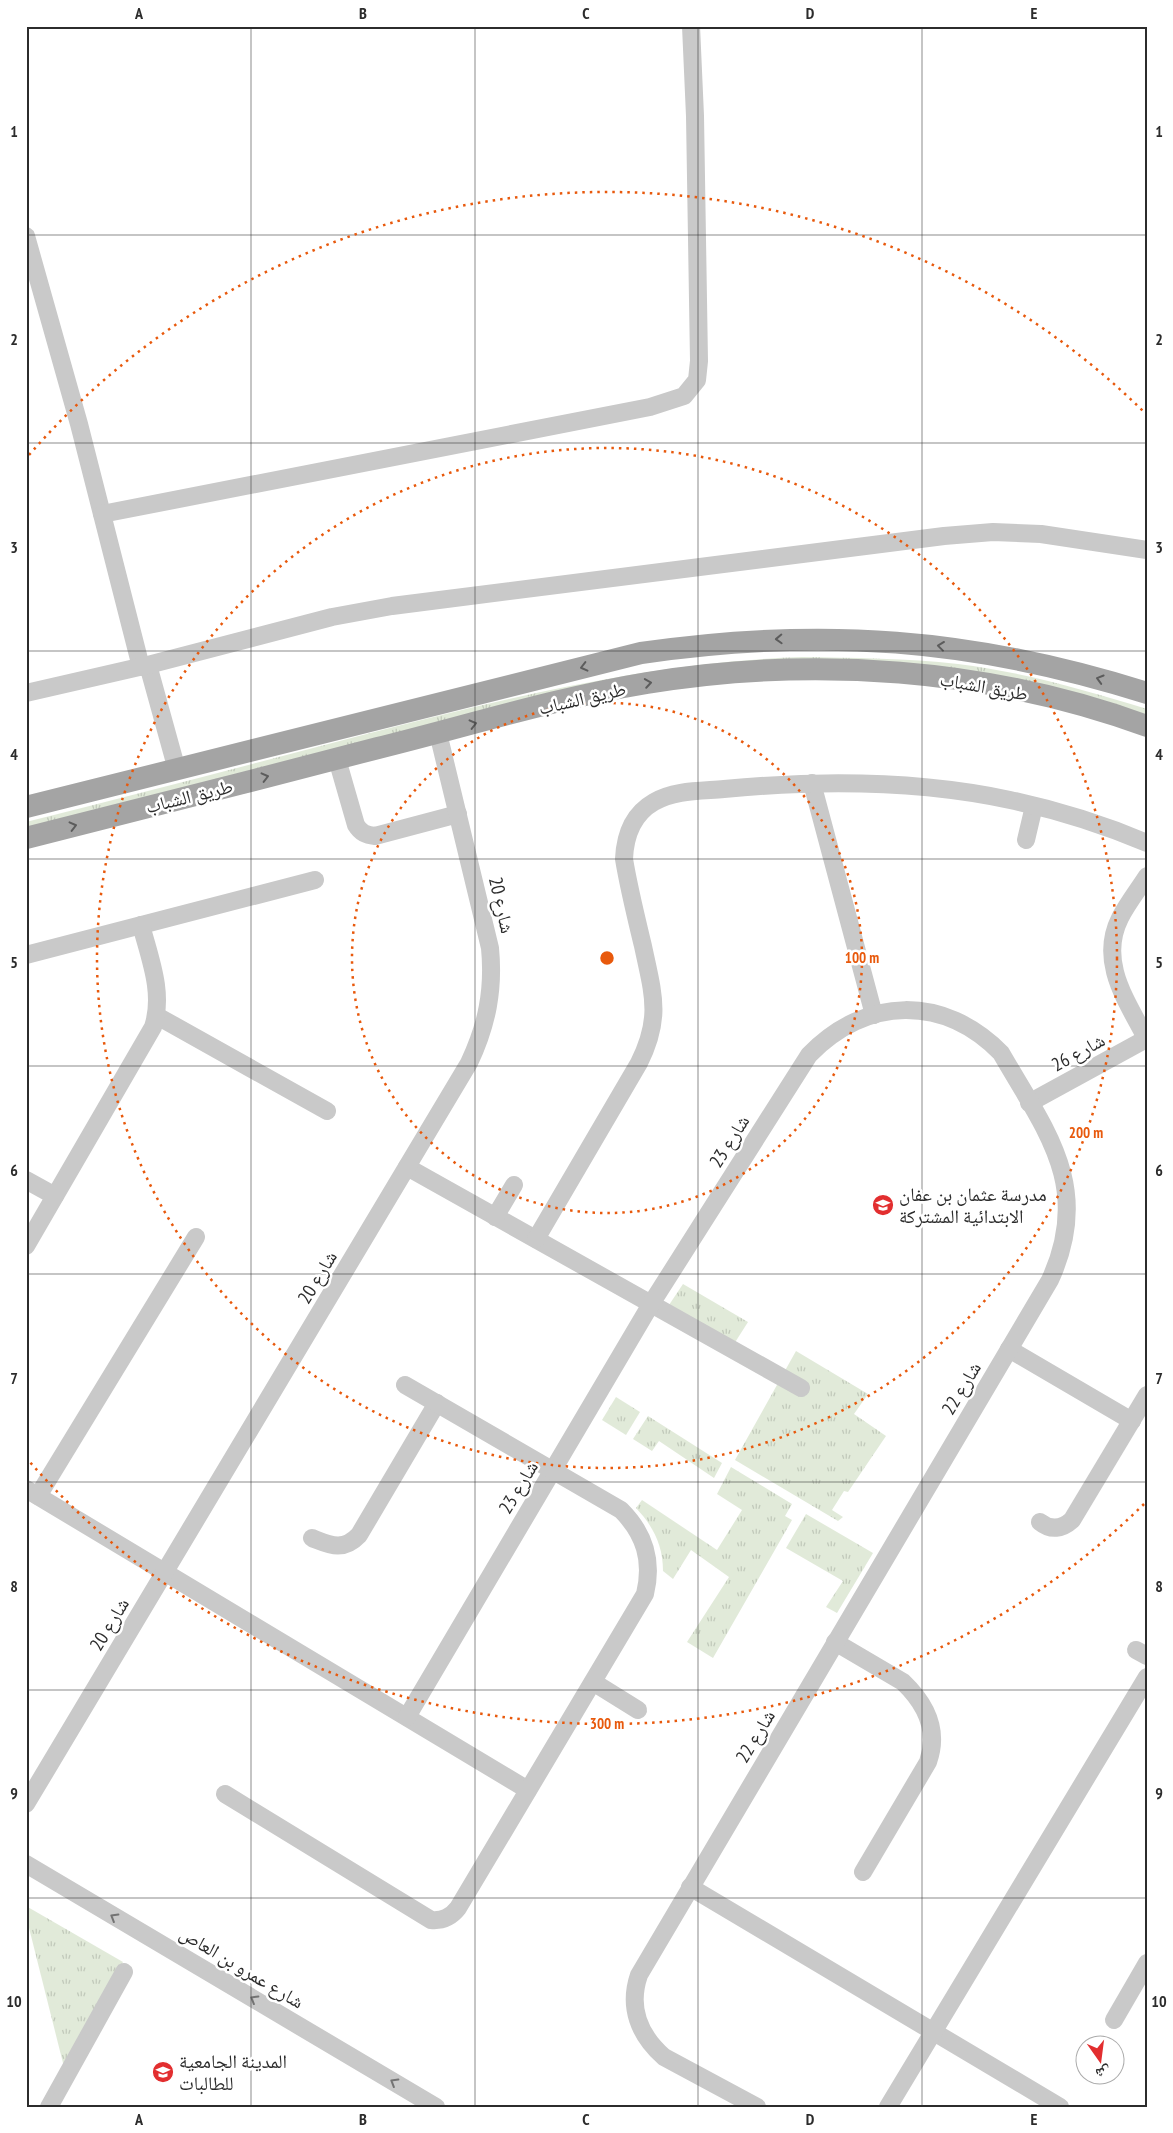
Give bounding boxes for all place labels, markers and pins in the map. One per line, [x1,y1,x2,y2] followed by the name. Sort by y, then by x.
[598,949,616,967] centre of rings
[899,1182,1047,1228] place label: مدرسة عثمان بن عفان الابتدائية المشتركة
[871,1193,895,1217] school or university icon: مدرسة عثمان بن عفان الابتدائية المشتركة
[179,2049,287,2095] place label: المدينة الجامعية للطالبات
[151,2060,175,2084] school or university icon: المدينة الجامعية للطالبات

